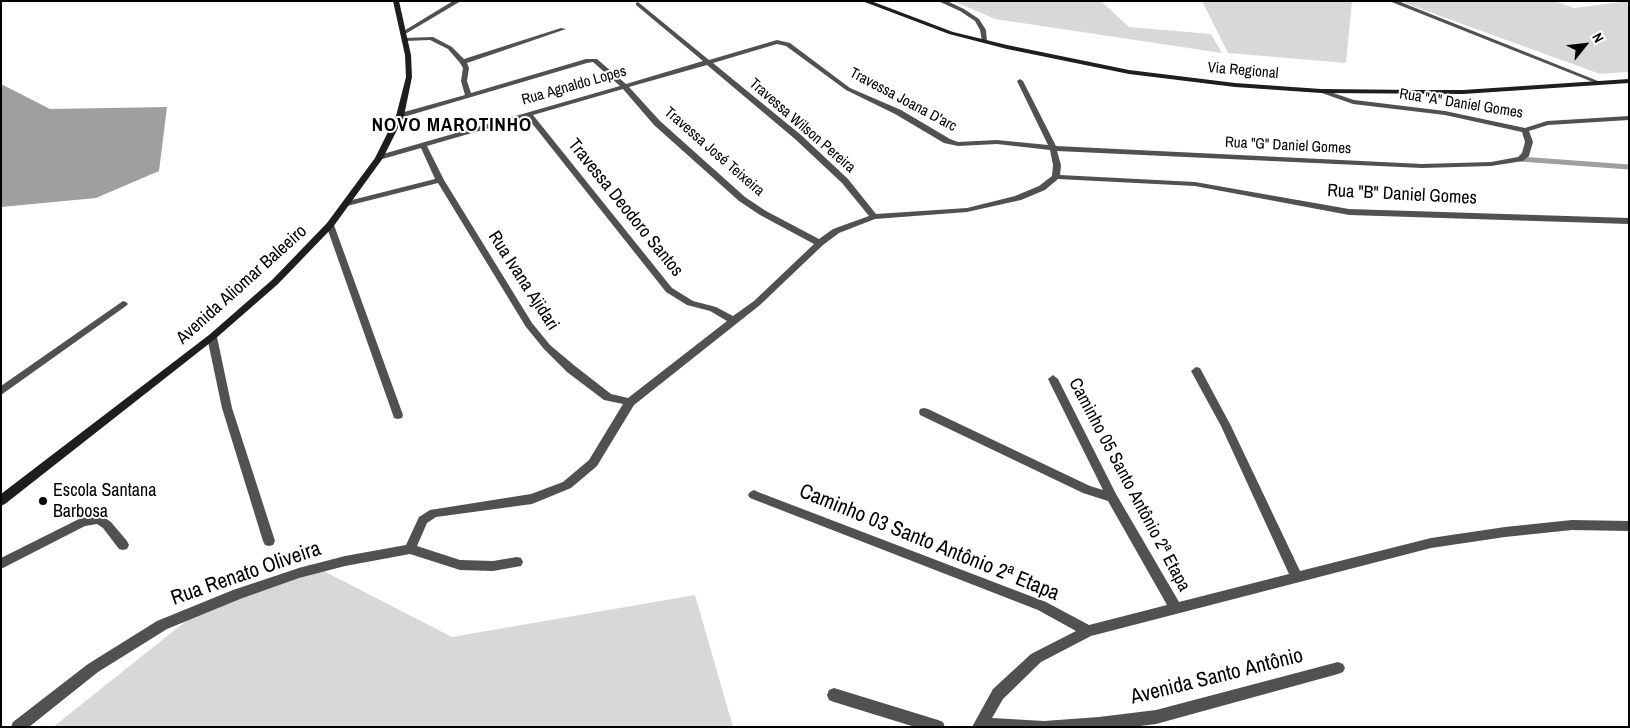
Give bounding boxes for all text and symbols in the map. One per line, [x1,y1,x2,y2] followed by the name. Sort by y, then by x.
[1560,20,1610,70] north arrow
[1588,30,1608,46] text: N
[1207,59,1279,83] street label: Via Regional
[520,62,628,110] street label: Rua Agnaldo Lopes
[846,64,960,136] street label: Travessa Joana D'arc
[745,75,859,177] street label: Travessa Wilson Pereira
[1398,85,1524,123] street label: Rua "A" Daniel Gomes
[660,104,768,200] street label: Travessa José Teixeira
[370,115,534,137] district label: NOVO MAROTINHO
[1224,134,1352,158] street label: Rua "G" Daniel Gomes
[563,135,687,281] street label: Travessa Deodoro Santos
[1327,180,1477,210] street label: Rua "B" Daniel Gomes
[172,221,312,349] street label: Avenida Aliomar Baleeiro
[483,227,563,335] street label: Rua Ivana Ajidari
[1063,375,1195,595] street label: Caminho 05 Santo Antônio 2ª Etapa
[795,479,1063,607] street label: Caminho 03 Santo Antônio 2ª Etapa
[53,480,156,522] place label: Escola Santana Barbosa
[37,495,49,507] marker: Escola Santana Barbosa
[168,537,324,611] street label: Rua Renato Oliveira
[1128,643,1306,711] street label: Avenida Santo Antônio

